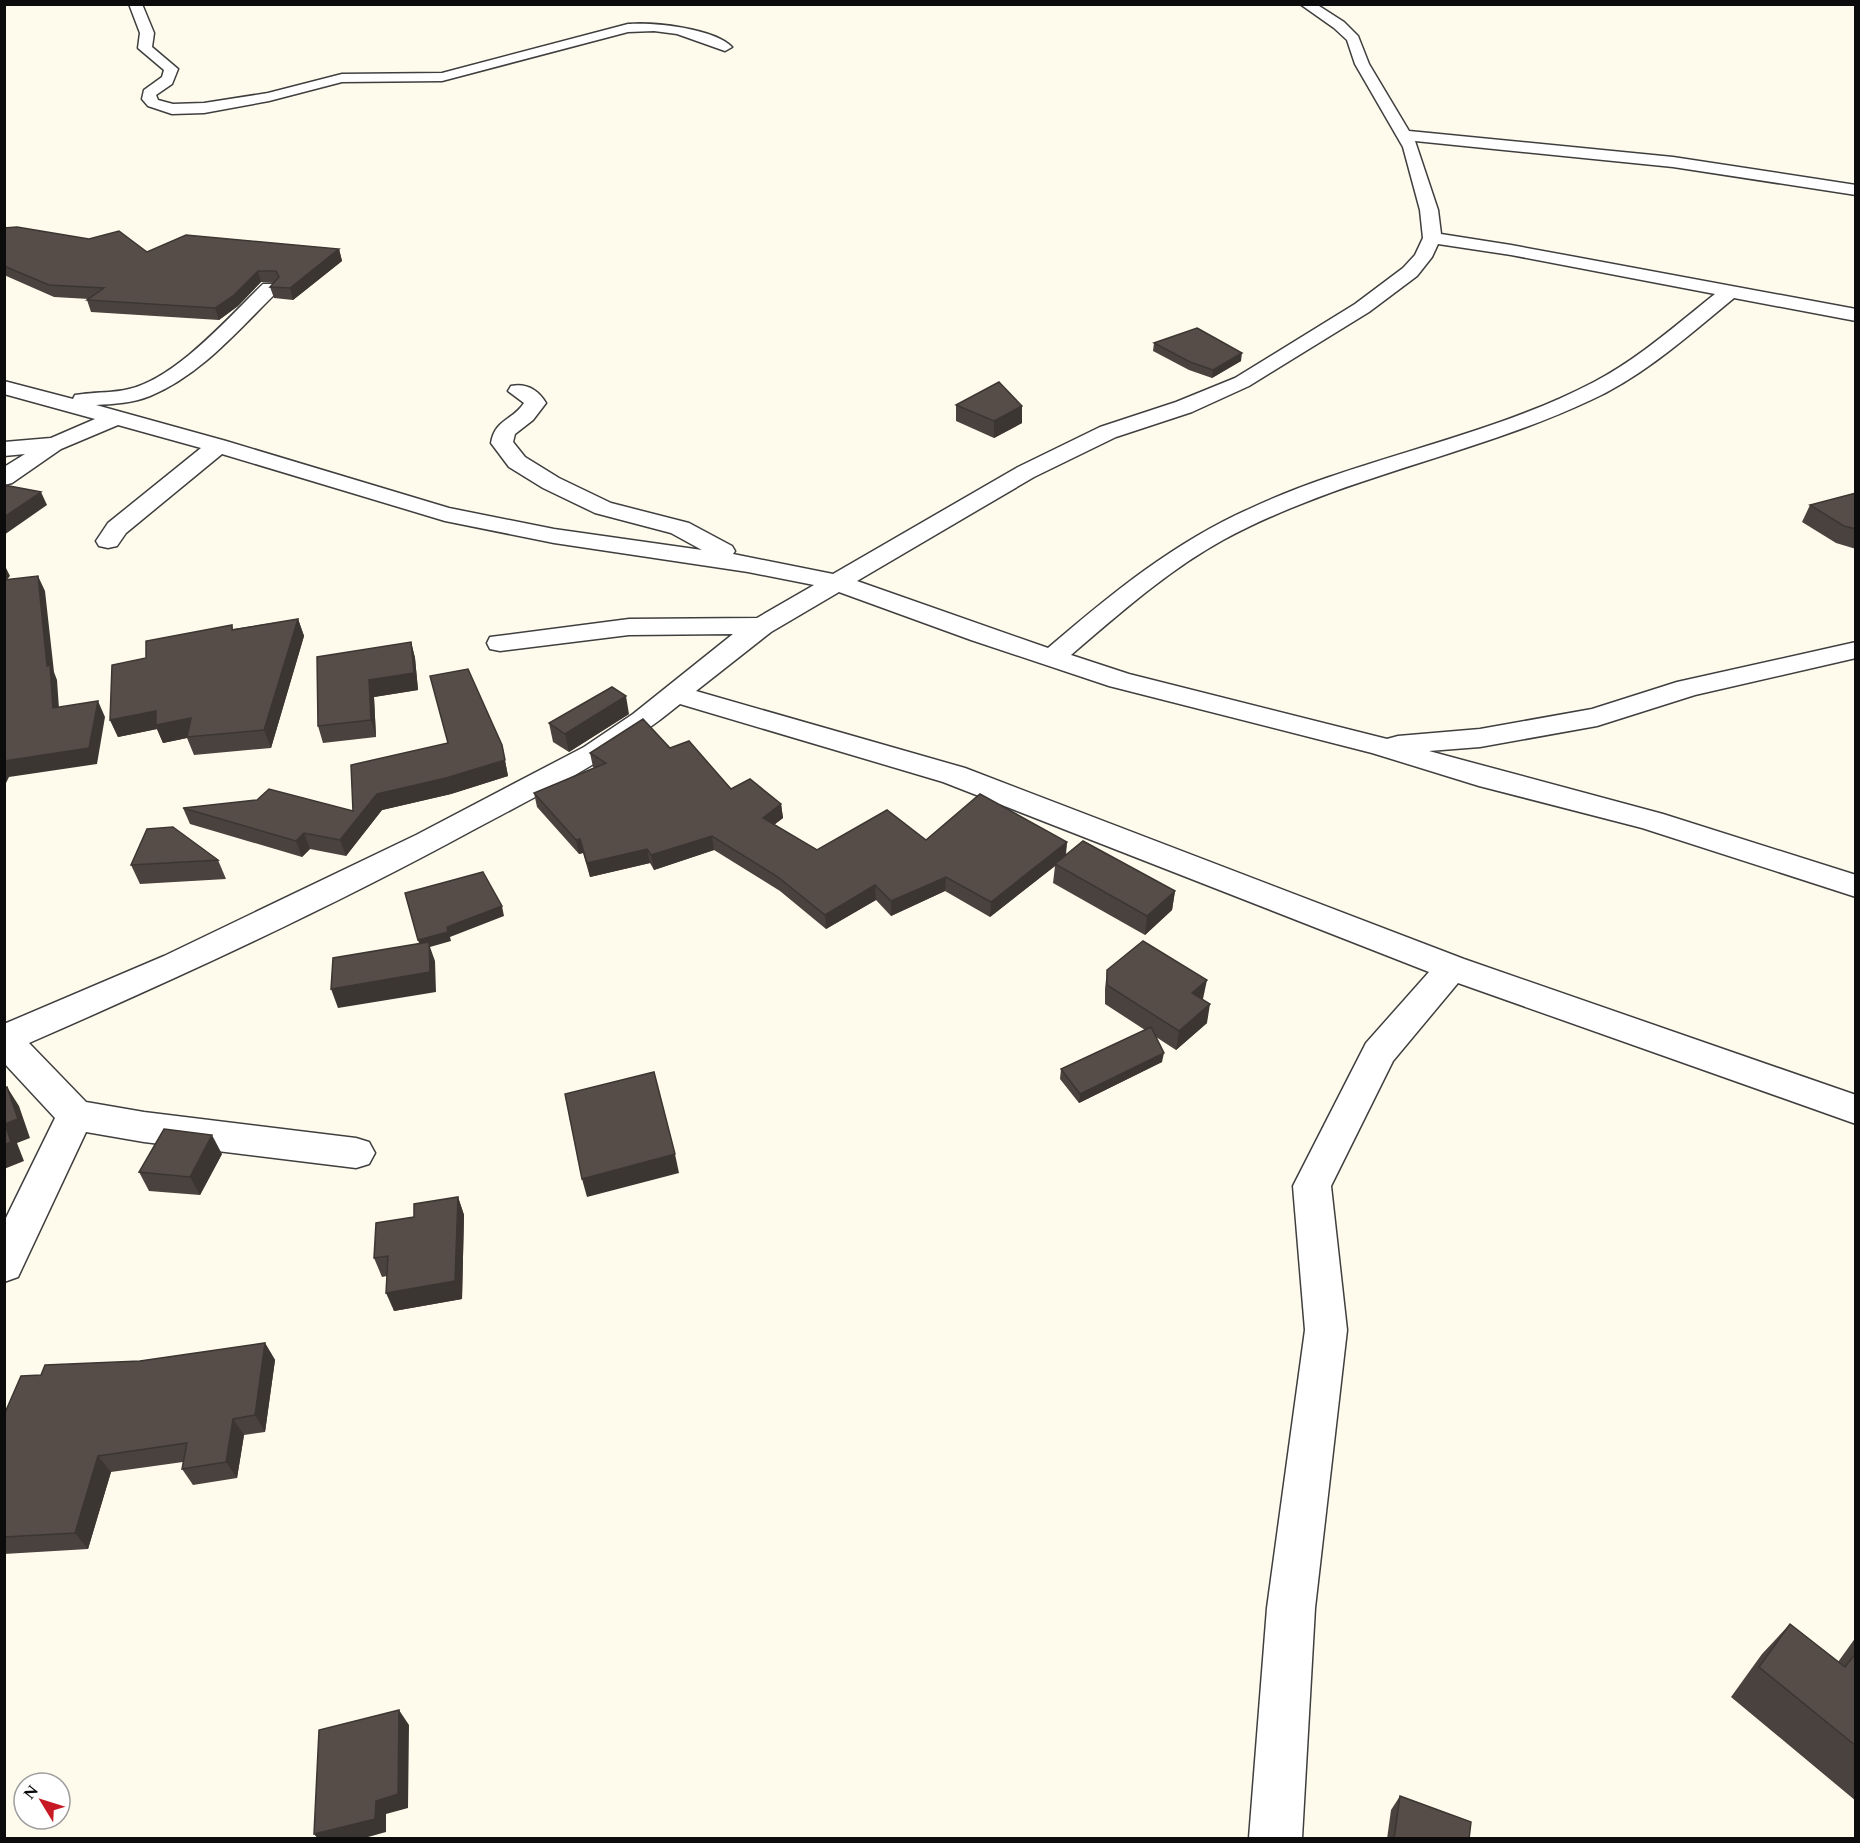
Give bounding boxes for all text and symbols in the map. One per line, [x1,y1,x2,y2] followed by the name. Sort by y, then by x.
[12,1771,72,1831] north arrow
[17,1780,44,1805] text: N

